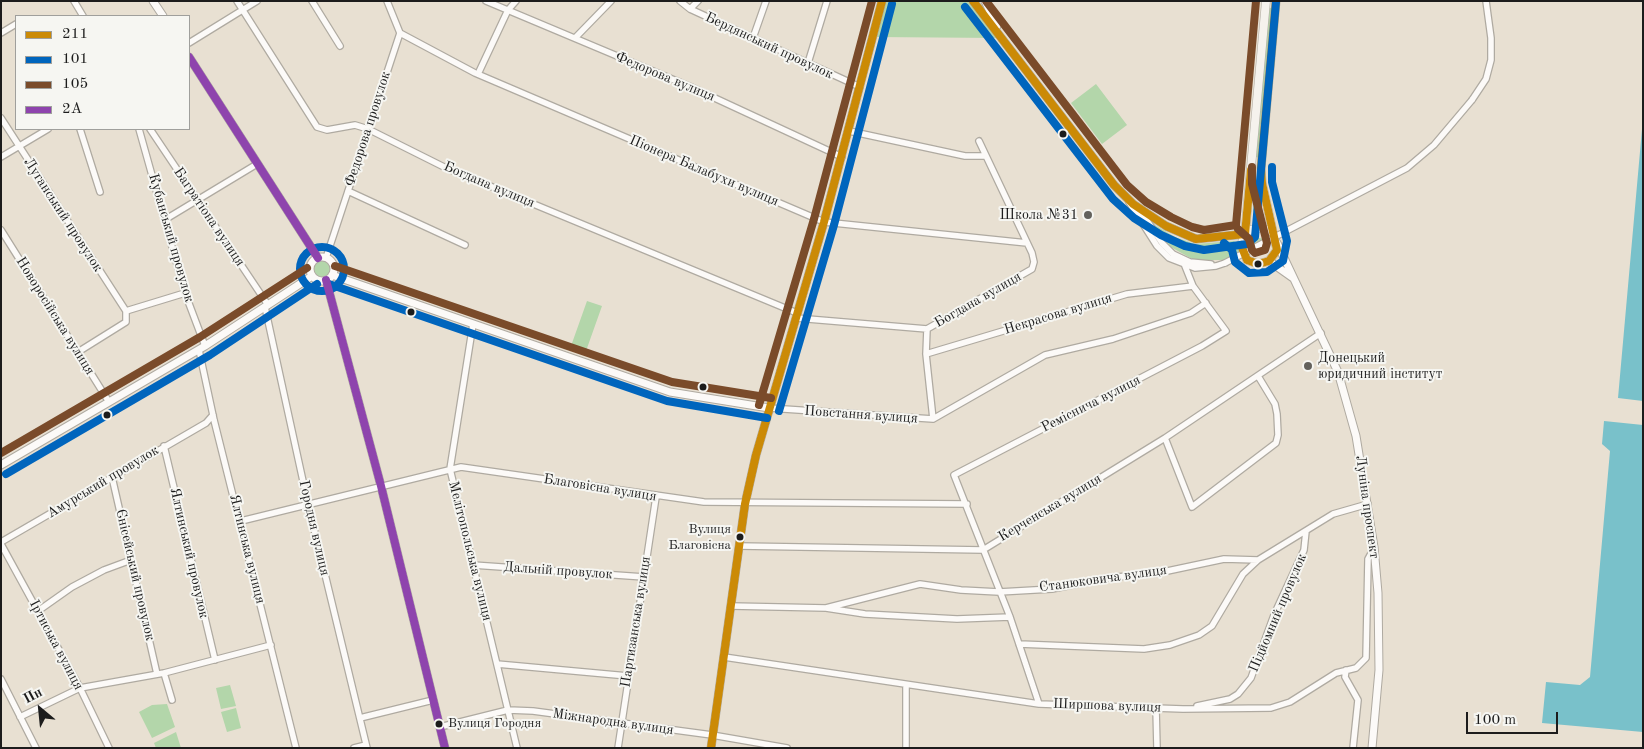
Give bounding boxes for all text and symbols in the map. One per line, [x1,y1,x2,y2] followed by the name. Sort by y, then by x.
[702,9,836,83] street label: Бердянський провулок
[15,15,190,130] legend
[62,27,88,42] text: 211
[613,48,717,106] street label: Федорова вулиця
[62,52,88,67] text: 101
[341,69,395,189] street label: Федорова провулок
[62,77,88,92] text: 105
[62,102,82,117] text: 2А
[1058,129,1068,139] unlabelled marker
[627,132,781,210] street label: Піонера Балабухи вулиця
[20,155,106,275] street label: Луганський провулок
[441,158,537,212] street label: Богдана вулиця
[170,164,248,270] street label: Багратіона вулиця
[145,172,197,304] street label: Кубанський провулок
[1000,207,1078,223] place label: Школа №31
[1082,209,1094,221] marker: Школа №31
[12,254,98,378] street label: Новоросійська вулиця
[1253,259,1263,269] unlabelled marker
[932,268,1024,332] street label: Богдана вулиця
[1002,290,1114,338] street label: Некрасова вулиця
[406,307,416,317] unlabelled marker
[1318,350,1442,382] place label: Донецький юридичний інститут
[1302,360,1314,372] marker: Донецький юридичний інститут
[1039,372,1143,436] street label: Реміснича вулиця
[698,382,708,392] unlabelled marker
[804,403,918,427] street label: Повстання вулиця
[102,410,112,420] unlabelled marker
[44,442,162,522] street label: Амурський провулок
[1351,454,1383,560] street label: Луніна проспект
[542,471,658,505] street label: Благовісна вулиця
[995,471,1105,545] street label: Керченська вулиця
[295,479,333,577] street label: Городня вулиця
[445,479,495,623] street label: Мелітопольська вулиця
[166,486,212,620] street label: Ялтинський провулок
[225,493,269,605] street label: Ялтинська вулиця
[112,508,158,642] street label: Єнісейський провулок
[668,522,731,553] place label: Вулиця Благовісна
[735,532,745,542] marker: Вулиця Благовісна
[1245,551,1311,675] street label: Підйомний провулок
[617,555,655,689] street label: Партизанська вулиця
[503,559,613,583] street label: Дальній провулок
[1038,562,1168,596] street label: Станюковича вулиця
[25,597,87,693] street label: Іртиська вулиця
[15,684,65,734] north arrow
[21,685,45,706] text: Пн
[1053,696,1161,716] street label: Ширшова вулиця
[1469,702,1562,734] scale bar
[551,705,675,739] street label: Міжнародна вулиця
[1474,713,1516,728] text: 100 m
[448,716,541,732] place label: Вулиця Городня
[434,719,444,729] marker: Вулиця Городня

